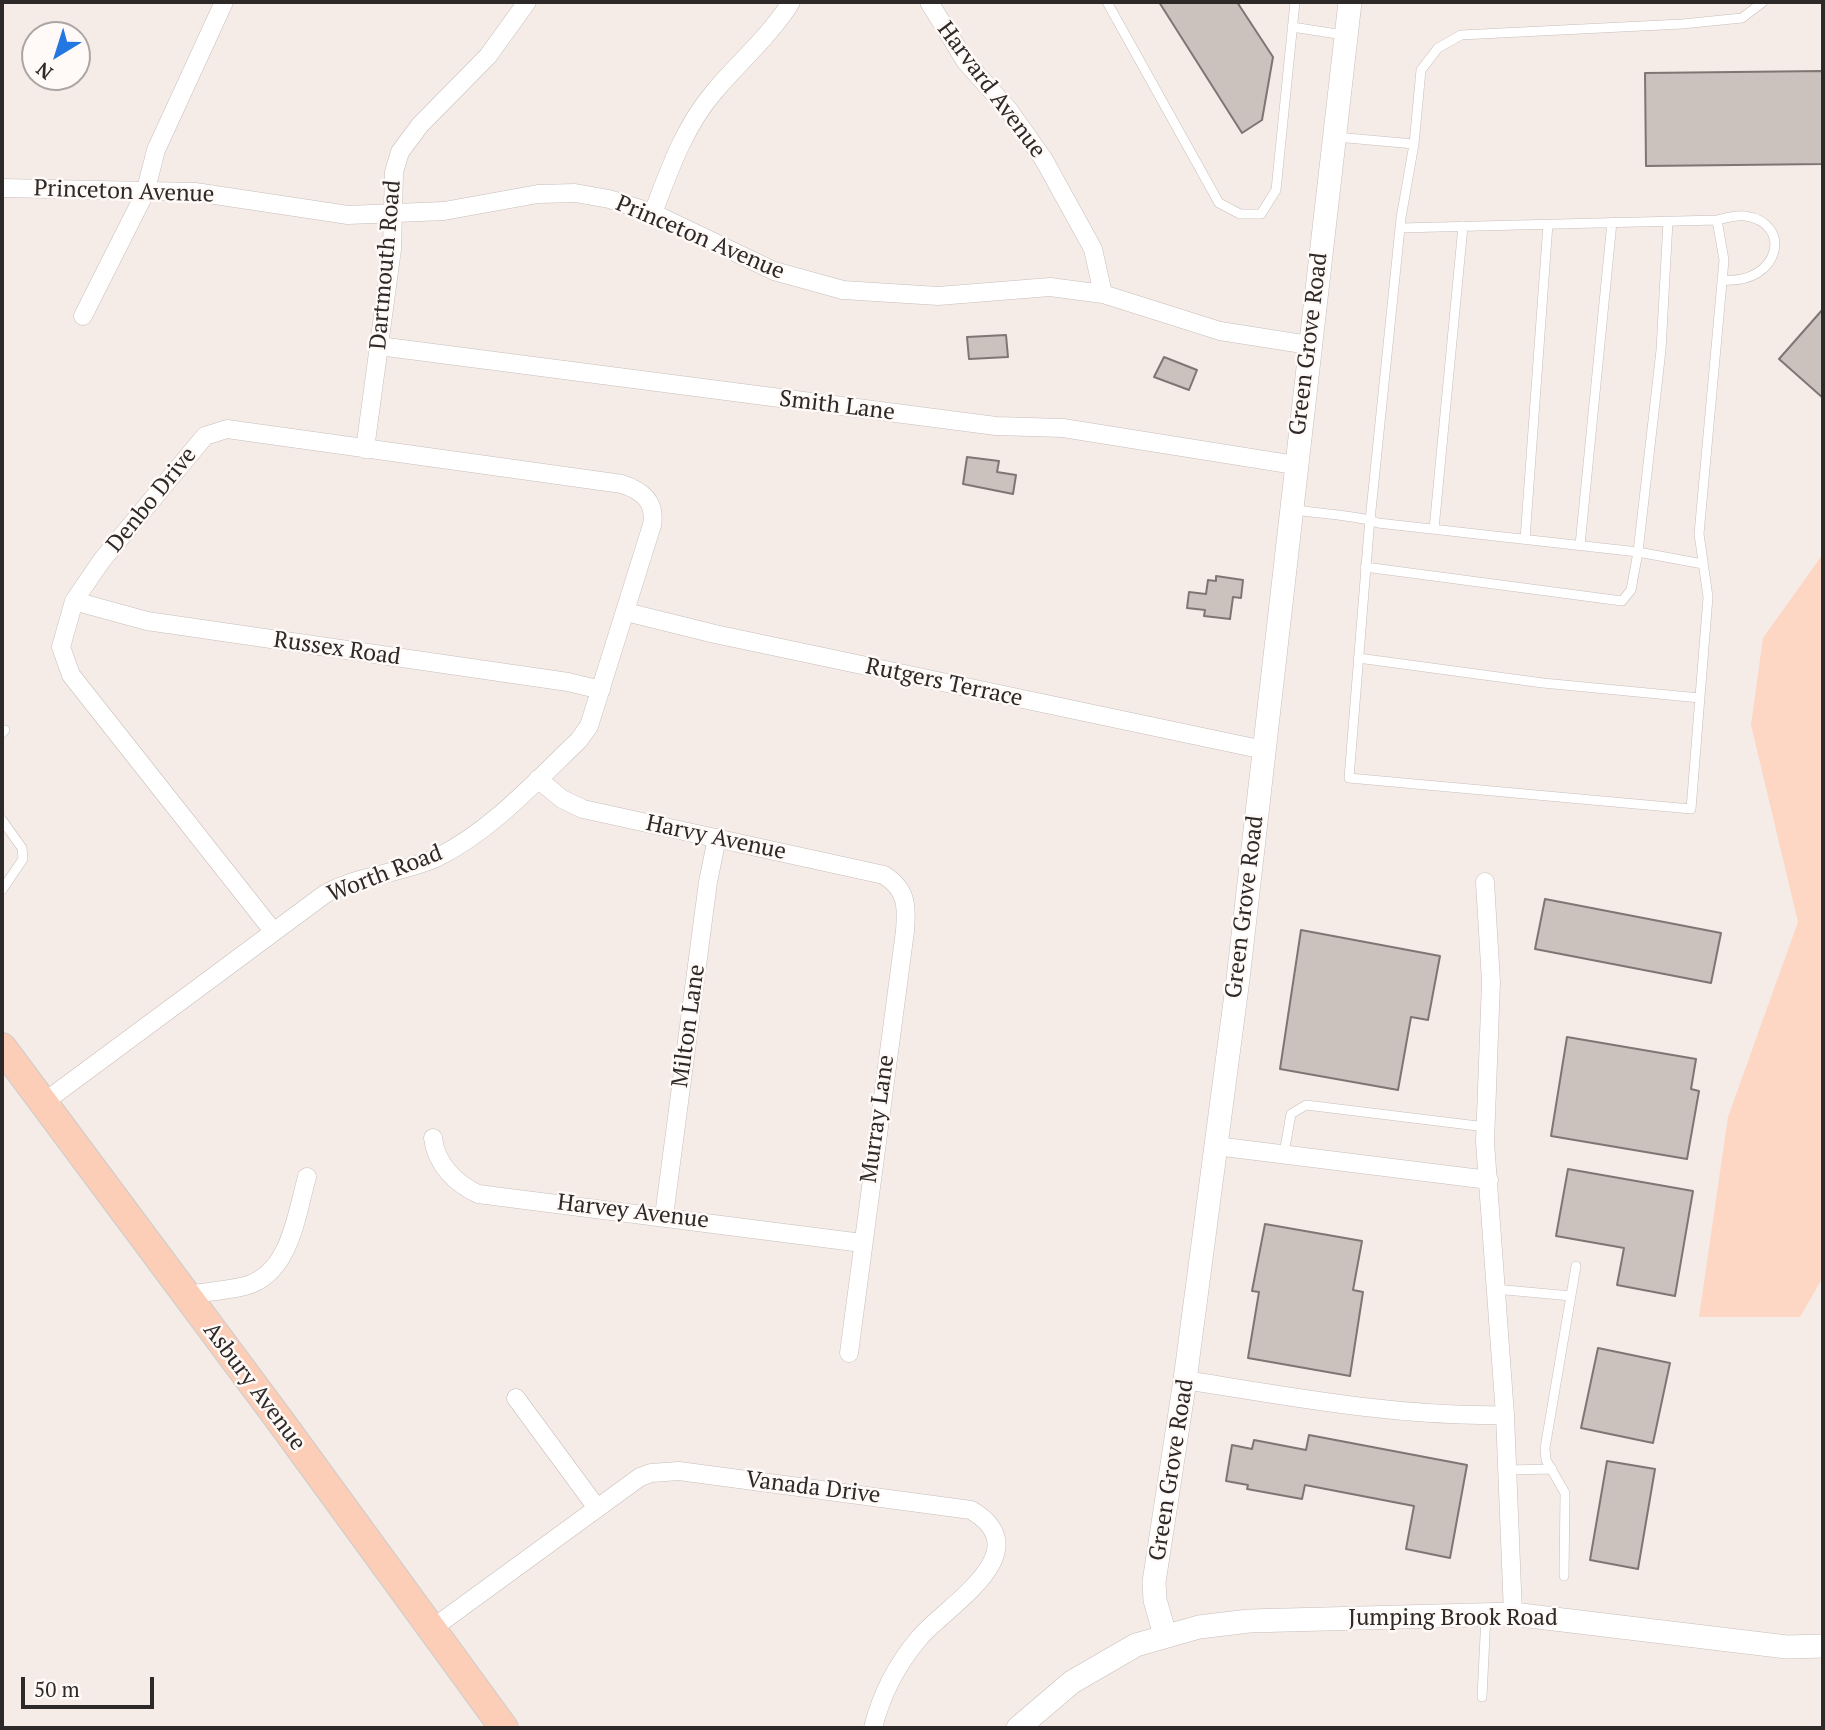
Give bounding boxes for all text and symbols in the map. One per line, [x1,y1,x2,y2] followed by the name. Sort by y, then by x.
[931,16,1051,164] street label: Harvard Avenue
[21,21,91,91] north arrow
[31,57,57,86] text: N
[33,175,215,209] street label: Princeton Avenue
[365,179,407,351] street label: Dartmouth Road
[611,190,789,286] street label: Princeton Avenue
[1284,251,1334,437] street label: Green Grove Road
[778,385,896,427] street label: Smith Lane
[101,442,203,558] street label: Denbo Drive
[272,626,402,672] street label: Russex Road
[863,653,1025,713] street label: Rutgers Terrace
[643,810,789,866] street label: Harvy Avenue
[1220,814,1270,1000] street label: Green Grove Road
[324,840,446,908] street label: Worth Road
[667,963,711,1089] street label: Milton Lane
[855,1053,901,1185] street label: Murray Lane
[556,1189,710,1235] street label: Harvey Avenue
[197,1318,311,1456] street label: Asbury Avenue
[1144,1377,1200,1563] street label: Green Grove Road
[744,1466,882,1510] street label: Vanada Drive
[1348,1604,1558,1632] street label: Jumping Brook Road
[24,1664,158,1708] scale bar
[34,1675,80,1703] text: 50 m

